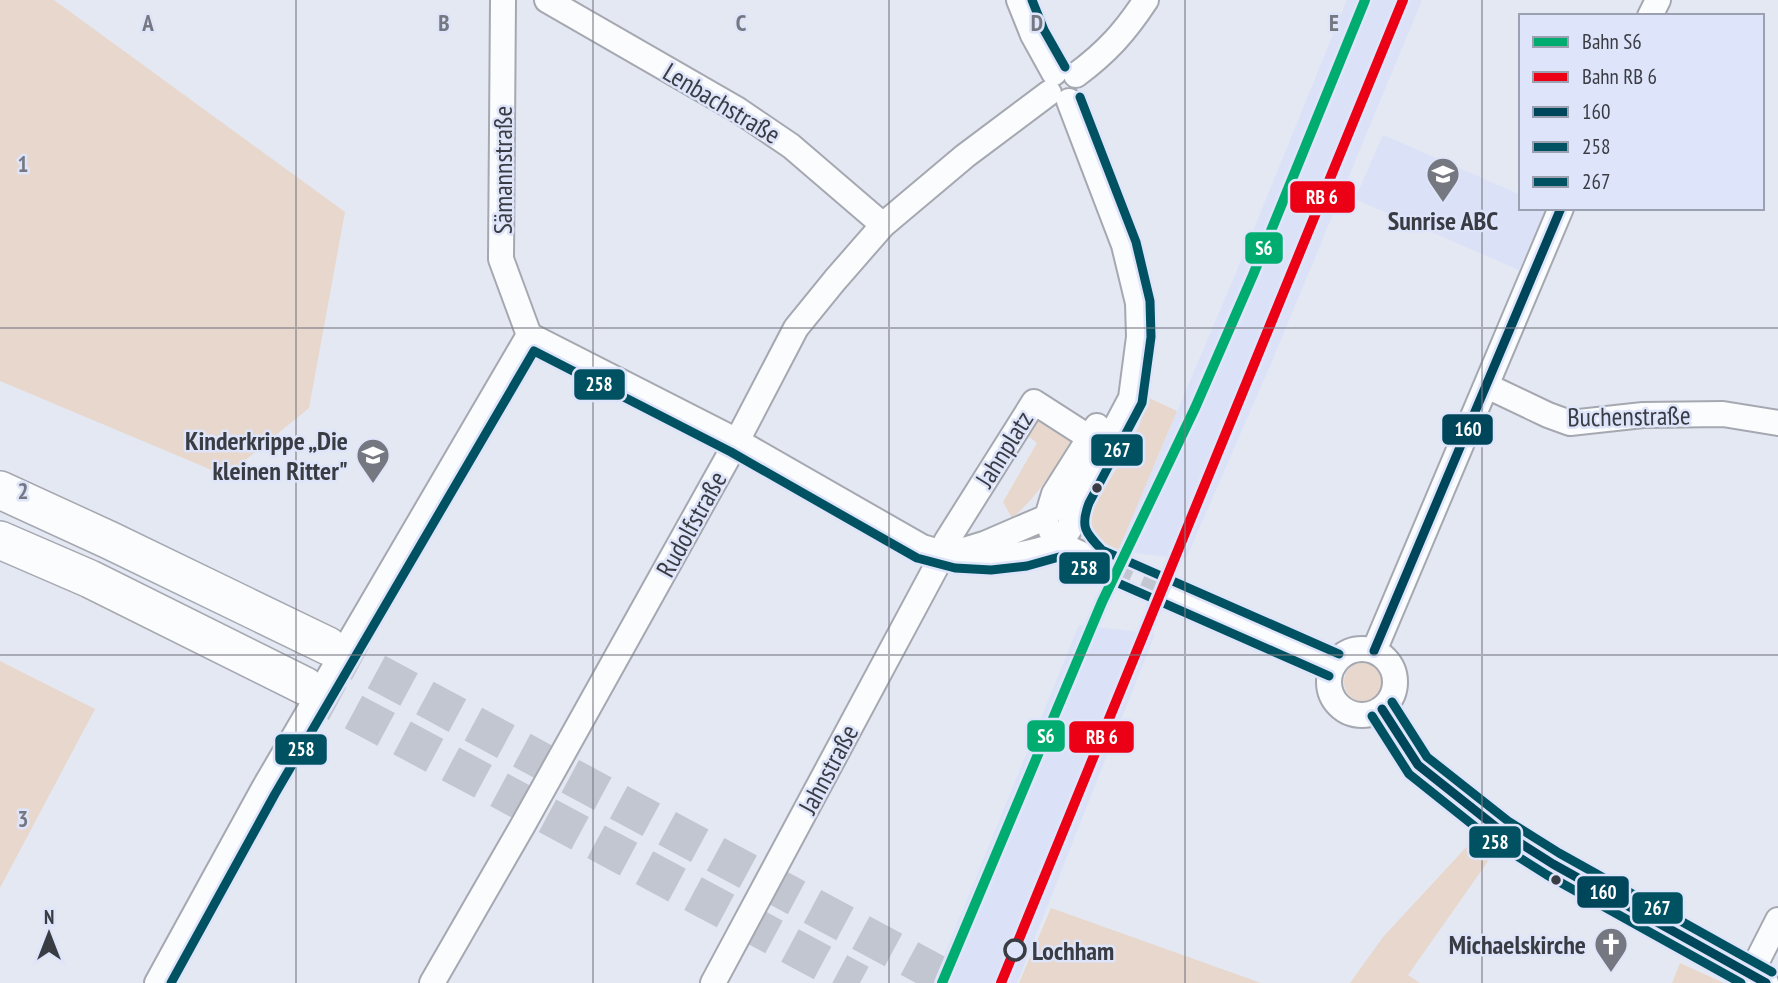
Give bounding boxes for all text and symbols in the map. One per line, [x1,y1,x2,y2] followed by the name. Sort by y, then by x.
[141,8,154,37] text: A
[438,8,450,37] text: B
[736,8,747,37] text: C
[1031,8,1043,37] text: D
[1329,8,1339,37] text: E
[1519,14,1764,210] legend
[1582,28,1642,55] text: Bahn S6
[657,55,787,151] street label: Lenbachstraße
[1582,63,1657,90] text: Bahn RB 6
[1582,98,1610,125] text: 160
[486,106,519,234] street label: Sämannstraße
[1582,133,1610,160] text: 258
[18,149,29,178] text: 1
[1424,155,1462,204] school or university icon: Sunrise ABC
[1582,168,1610,195] text: 267
[1289,180,1356,214] line badge: RB 6
[1306,185,1338,209] text: RB 6
[1388,204,1498,237] place label: Sunrise ABC
[1244,231,1284,265] line badge: S6
[1255,236,1273,260] text: S6
[573,368,626,401] line badge: 258
[585,372,613,396] text: 258
[1567,398,1691,434] street label: Buchenstraße
[967,405,1040,494] street label: Jahnplatz
[1441,413,1494,446] line badge: 160
[1454,417,1482,441] text: 160
[185,424,348,487] place label: Kinderkrippe „Die kleinen Ritter"
[1090,433,1144,467] line badge: 267
[354,436,392,485] school or university icon: Kinderkrippe „Die kleinen Ritter"
[1103,438,1131,462] text: 267
[648,465,734,583] street label: Rudolfstraße
[18,476,29,505] text: 2
[1090,481,1104,495] unlabelled marker
[1058,551,1111,585] line badge: 258
[1070,556,1098,580] text: 258
[790,719,865,820] street label: Jahnstraße
[1026,719,1066,753] line badge: S6
[1068,720,1135,754] line badge: RB 6
[1037,724,1055,748] text: S6
[1086,725,1118,749] text: RB 6
[274,733,328,766] line badge: 258
[287,737,315,761] text: 258
[18,804,29,833] text: 3
[1468,825,1522,859] line badge: 258
[1481,830,1509,854] text: 258
[1549,873,1563,887] unlabelled marker
[1576,875,1630,909] line badge: 160
[1589,880,1617,904] text: 160
[1631,891,1684,925] line badge: 267
[1643,896,1671,920] text: 267
[14,899,84,969] north arrow
[44,905,54,929] text: N
[1592,925,1630,974] church icon: Michaelskirche
[1449,928,1586,961] place label: Michaelskirche
[1032,934,1114,967] place label: Lochham
[1004,939,1026,961] marker: Lochham

